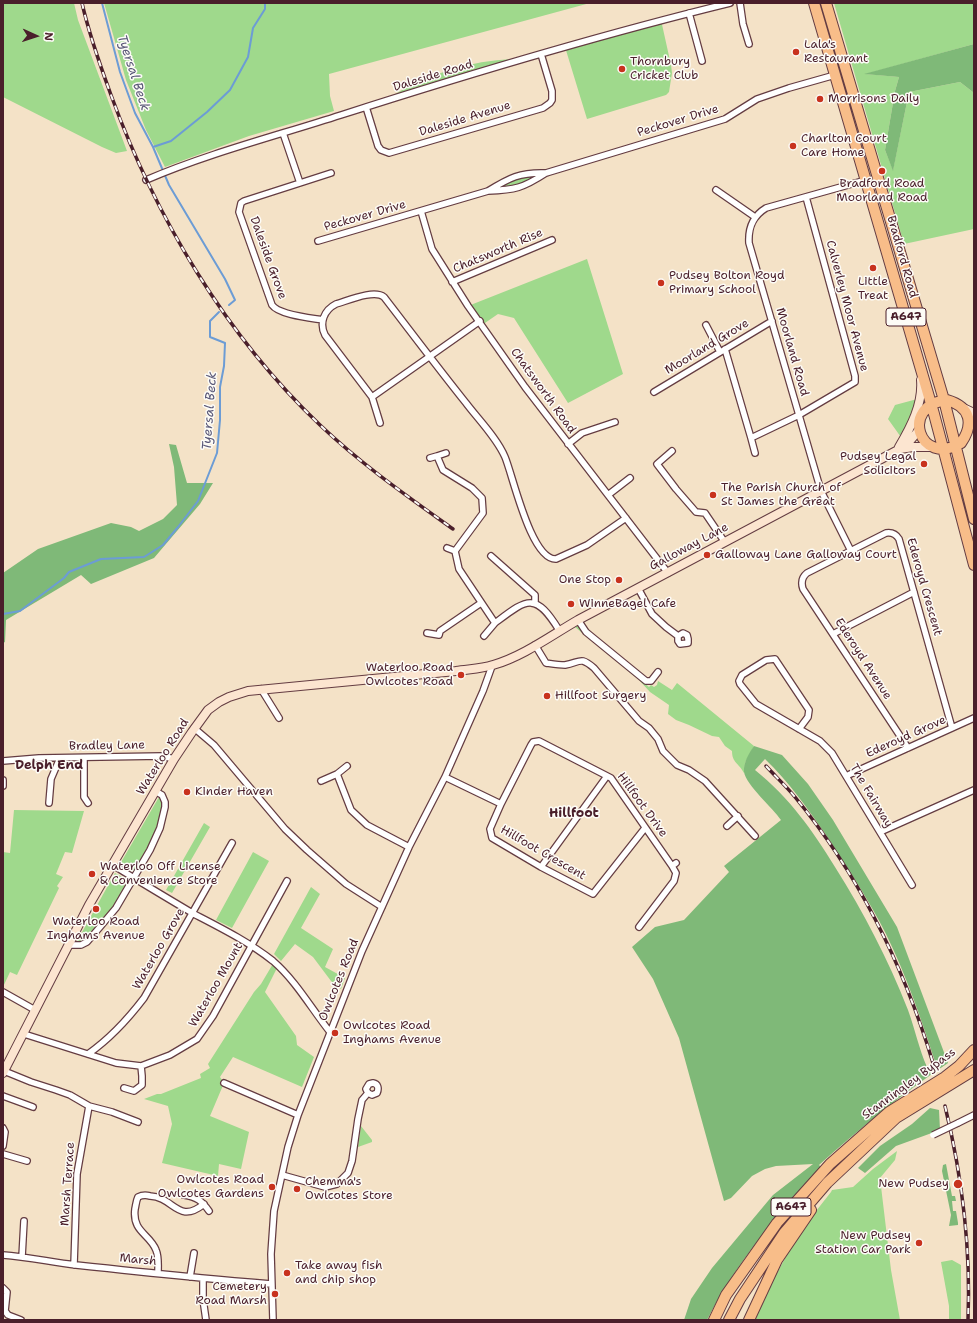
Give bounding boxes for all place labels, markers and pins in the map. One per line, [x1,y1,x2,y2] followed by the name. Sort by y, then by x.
[804,38,868,66] place label: Lala's Restaurant
[791,47,801,57] marker: Lala's Restaurant
[630,55,698,83] place label: Thornbury Cricket Club
[617,64,627,74] marker: Thornbury Cricket Club
[828,92,919,106] place label: Morrisons Daily
[815,94,825,104] marker: Morrisons Daily
[801,132,887,160] place label: Charlton Court Care Home
[788,141,798,151] marker: Charlton Court Care Home
[877,166,887,176] marker: Bradford Road Moorland Road
[836,177,928,205] place label: Bradford Road Moorland Road
[868,263,878,273] marker: Little Treat
[669,269,784,297] place label: Pudsey Bolton Royd Primary School
[858,275,888,303] place label: Little Treat
[656,278,666,288] marker: Pudsey Bolton Royd Primary School
[840,450,916,478] place label: Pudsey Legal Solicitors
[919,459,929,469] marker: Pudsey Legal Solicitors
[721,481,841,509] place label: The Parish Church of St James the Great
[708,490,718,500] marker: The Parish Church of St James the Great
[715,548,897,562] place label: Galloway Lane Galloway Court
[702,550,712,560] marker: Galloway Lane Galloway Court
[559,573,611,587] place label: One Stop
[614,575,624,585] marker: One Stop
[579,597,676,611] place label: WinneBagel Cafe
[566,599,576,609] marker: WinneBagel Cafe
[366,661,453,689] place label: Waterloo Road Owlcotes Road
[456,670,466,680] marker: Waterloo Road Owlcotes Road
[555,689,646,703] place label: Hillfoot Surgery
[542,691,552,701] marker: Hillfoot Surgery
[195,785,273,799] place label: Kinder Haven
[182,787,192,797] marker: Kinder Haven
[100,860,221,888] place label: Waterloo Off License & Convenience Store
[87,869,97,879] marker: Waterloo Off License & Convenience Store
[91,904,101,914] marker: Waterloo Road Inghams Avenue
[47,915,145,943] place label: Waterloo Road Inghams Avenue
[343,1019,441,1047] place label: Owlcotes Road Inghams Avenue
[330,1028,340,1038] marker: Owlcotes Road Inghams Avenue
[158,1173,264,1201] place label: Owlcotes Road Owlcotes Gardens
[305,1175,393,1203] place label: Chemma's Owlcotes Store
[878,1177,949,1191] place label: New Pudsey
[952,1178,964,1190] marker: New Pudsey
[267,1182,277,1192] marker: Owlcotes Road Owlcotes Gardens
[292,1184,302,1194] marker: Chemma's Owlcotes Store
[815,1229,911,1257] place label: New Pudsey Station Car Park
[914,1238,924,1248] marker: New Pudsey Station Car Park
[295,1259,382,1287] place label: Take away fish and chip shop
[282,1268,292,1278] marker: Take away fish and chip shop
[196,1280,267,1308] place label: Cemetery Road Marsh
[270,1289,280,1299] marker: Cemetery Road Marsh

